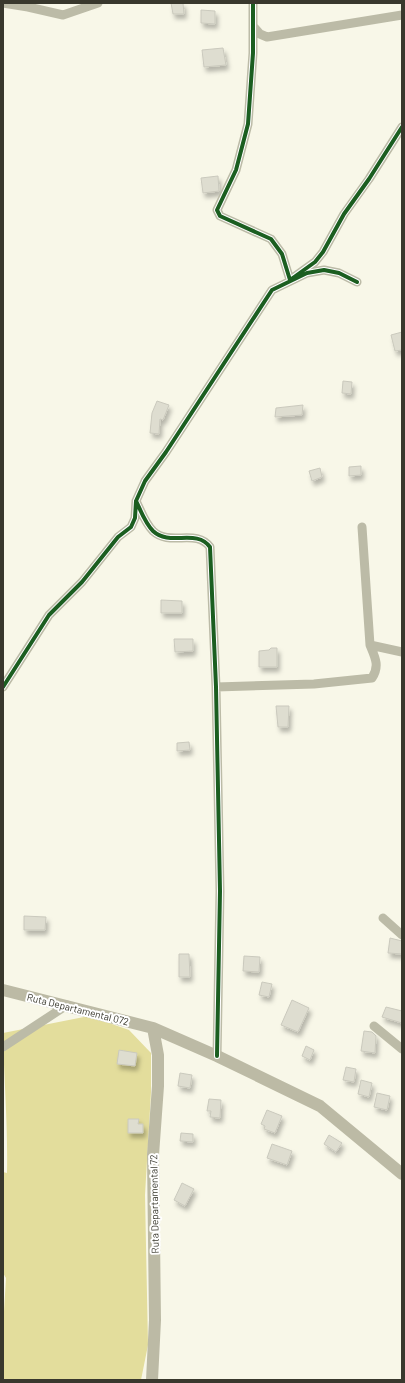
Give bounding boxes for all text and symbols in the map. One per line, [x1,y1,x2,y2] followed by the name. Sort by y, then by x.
[26,991,130,1027] street label: Ruta Departamental 072
[147,1154,161,1254] street label: Ruta Departamental 72

